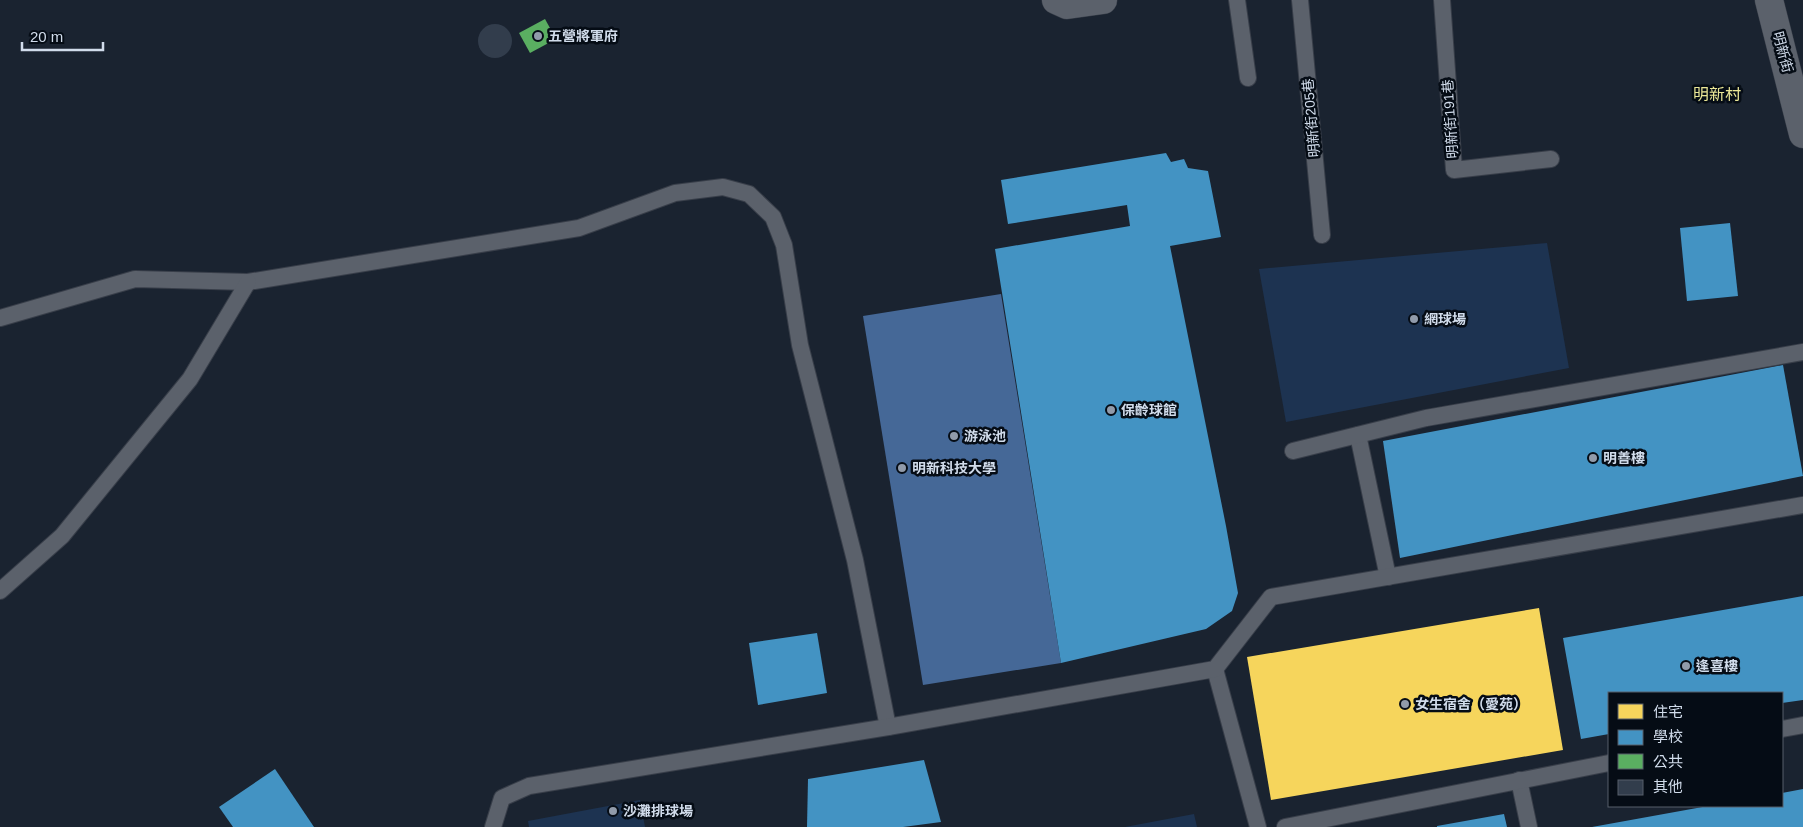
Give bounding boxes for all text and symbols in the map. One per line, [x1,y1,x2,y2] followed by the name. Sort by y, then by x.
[22,20,104,52] scale bar
[30,28,63,45] text: 20 m
[548,28,618,44] place label: 五營將軍府
[532,30,544,42] marker: 五營將軍府
[1770,30,1796,74] street label: 明新街
[1300,78,1322,158] street label: 明新街205巷
[1439,79,1461,159] street label: 明新街191巷
[1693,86,1741,103] district label: 明新村
[1424,311,1466,327] place label: 網球場
[1408,313,1420,325] marker: 網球場
[1121,402,1177,418] place label: 保齡球館
[1105,404,1117,416] marker: 保齡球館
[964,428,1006,444] place label: 游泳池
[948,430,960,442] marker: 游泳池
[1603,450,1645,466] place label: 明善樓
[1587,452,1599,464] marker: 明善樓
[912,460,996,476] place label: 明新科技大學
[896,462,908,474] marker: 明新科技大學
[1696,658,1738,674] place label: 逢喜樓
[1680,660,1692,672] marker: 逢喜樓
[1608,692,1783,807] legend
[1415,696,1527,712] place label: 女生宿舍（愛苑）
[1399,698,1411,710] marker: 女生宿舍（愛苑）
[1653,703,1683,720] text: 住宅
[1653,728,1683,745] text: 學校
[1653,753,1683,770] text: 公共
[1653,778,1683,795] text: 其他
[623,803,693,819] place label: 沙灘排球場
[607,805,619,817] marker: 沙灘排球場

